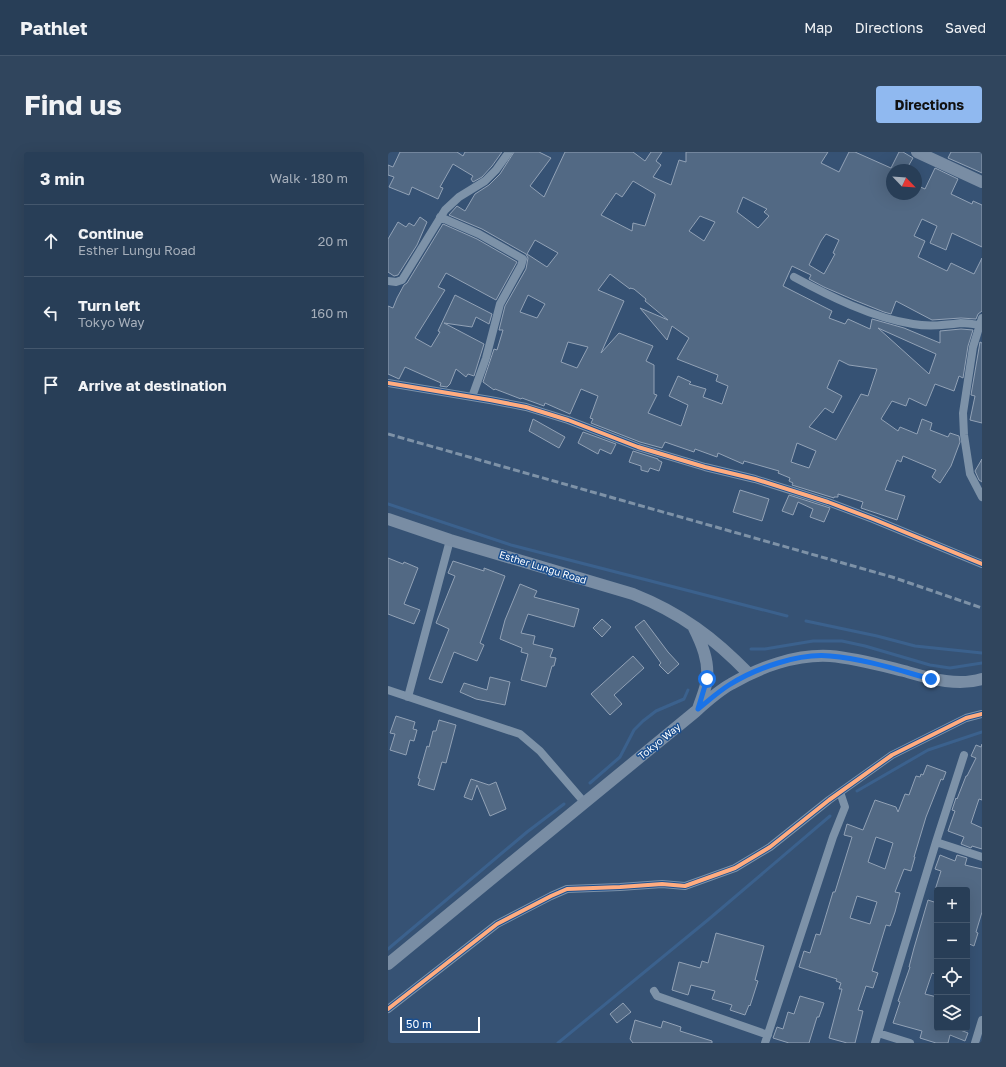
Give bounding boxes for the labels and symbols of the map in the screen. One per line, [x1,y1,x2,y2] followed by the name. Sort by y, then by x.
[886,164,922,200] north arrow
[498,548,588,586] street label: Esther Lungu Road
[698,670,716,688] route start
[922,670,940,688] route end
[635,720,683,762] street label: Tokyo Way
[400,1015,480,1034] scale bar

